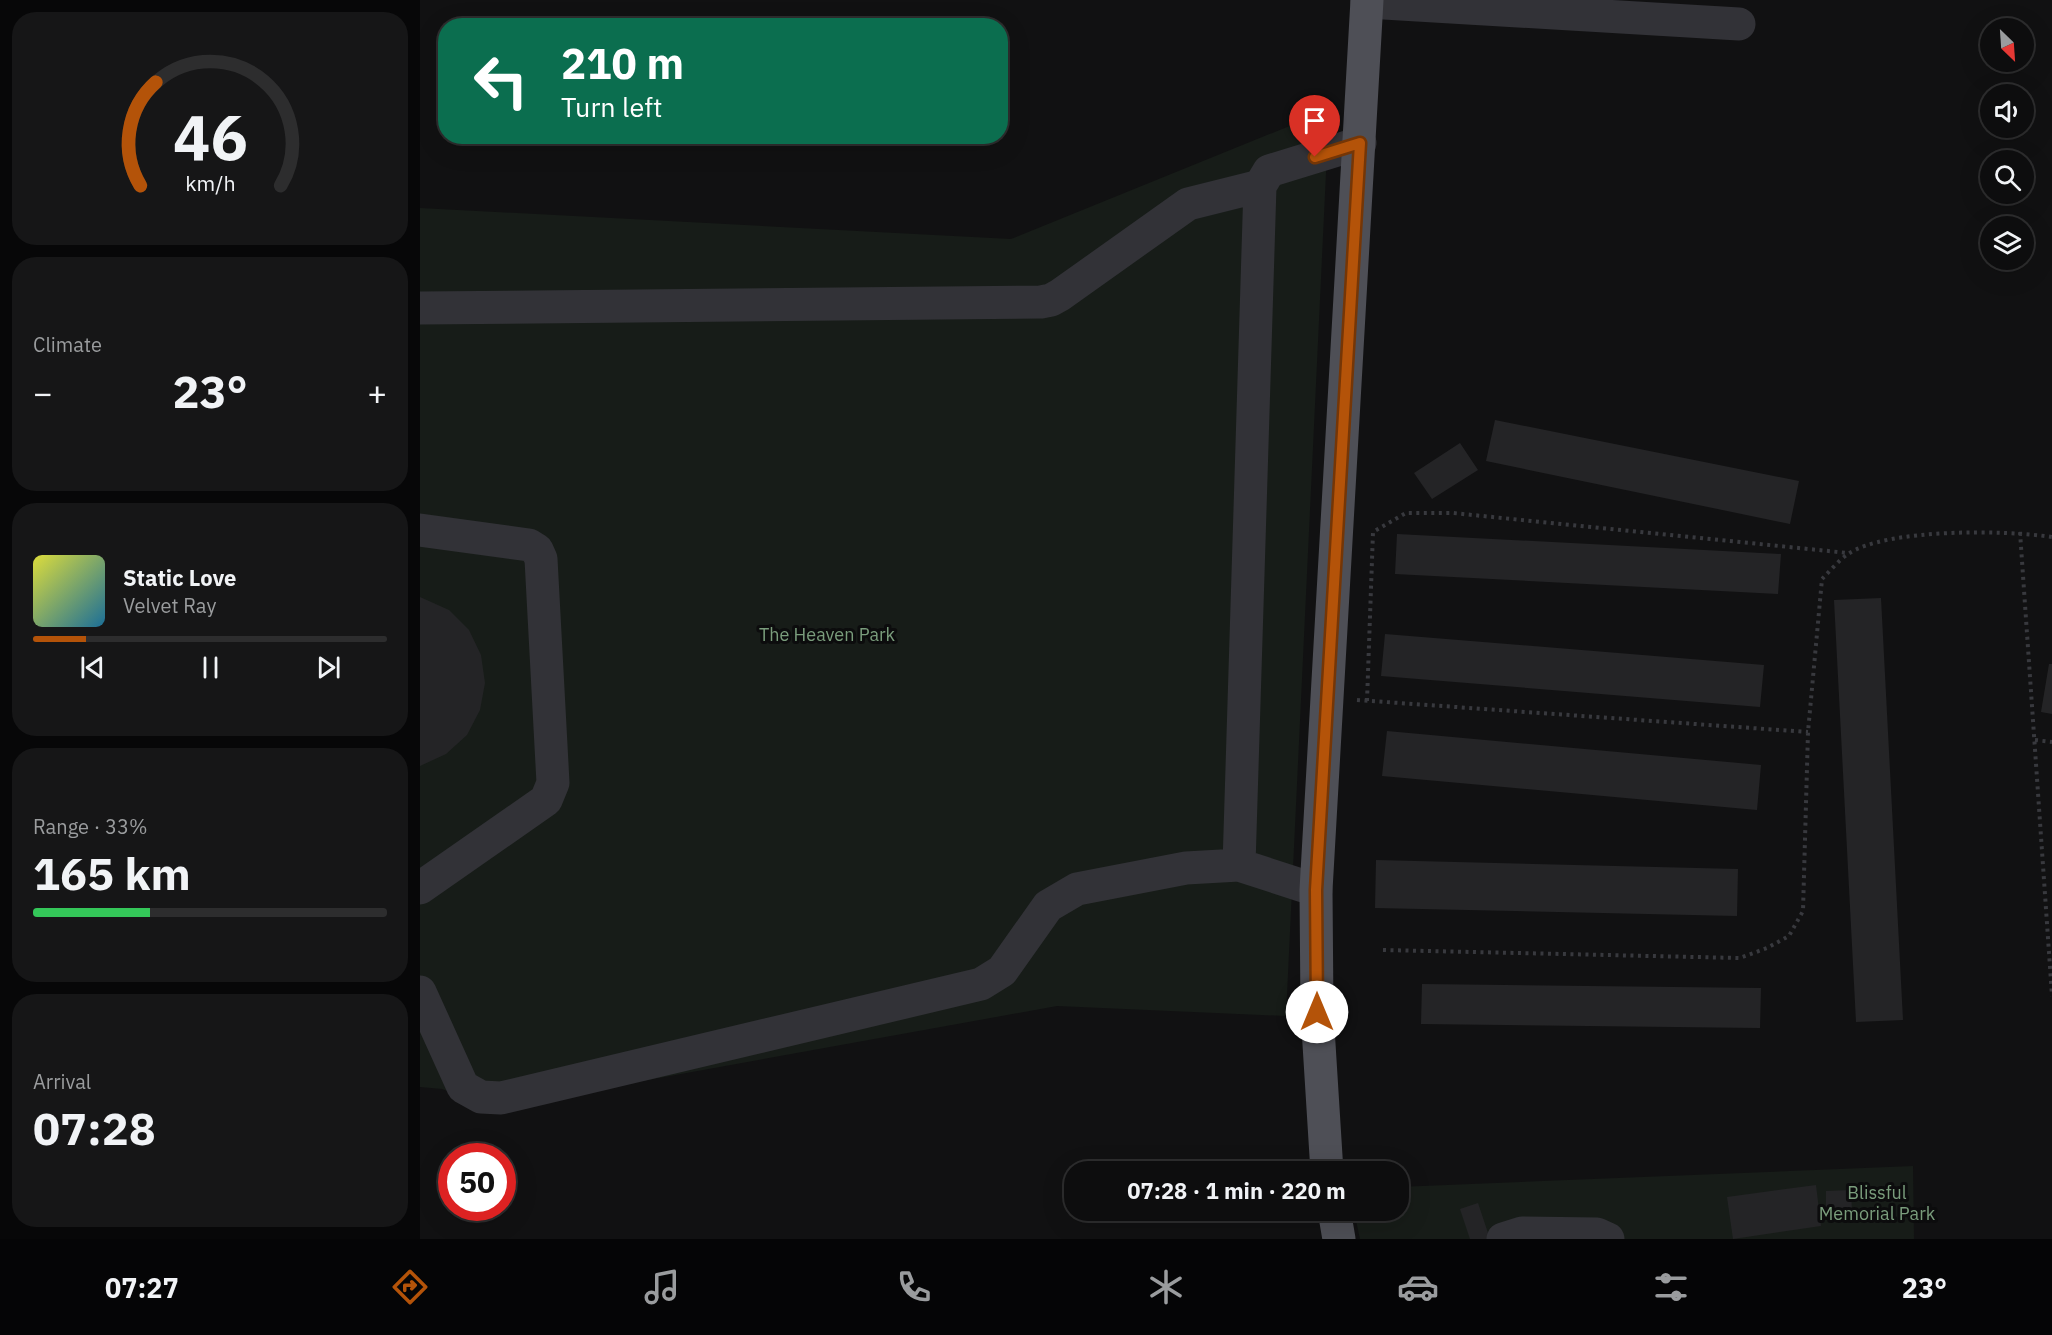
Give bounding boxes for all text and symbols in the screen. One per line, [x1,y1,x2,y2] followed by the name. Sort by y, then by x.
[1980,18,2034,72] north arrow
[1980,18,2034,270] map controls
[561,36,684,91] text: 210 m
[462,42,540,120] icon: left
[1980,84,2034,138] button: sound
[561,89,662,124] text: Turn left
[1289,95,1340,157] pin
[173,96,247,177] text: 46
[1298,104,1331,137] icon: arrive
[1980,150,2034,204] button: search
[185,169,235,197] text: km/h
[1980,216,2034,270] button: layers
[33,331,102,358] text: Climate
[172,362,248,420] text: 23°
[33,371,53,414] text: −
[367,371,387,414] text: +
[123,563,236,592] text: Static Love
[123,592,216,619] text: Velvet Ray
[759,623,896,646] park label: The Heaven Park
[76,651,109,684] icon: previous
[194,651,227,684] icon: pause
[312,651,345,684] icon: next
[33,813,148,840] text: Range · 33%
[33,844,191,902] text: 165 km
[1285,980,1349,1044] position arrow
[33,1068,91,1095] text: Arrival
[33,1099,156,1157] text: 07:28
[438,1143,516,1221] speed limit sign: 50
[1127,1176,1346,1205] text: 07:28 · 1 min · 220 m
[1819,1181,1936,1225] park label: Blissful Memorial Park
[389,1266,431,1308] icon: directions
[641,1266,683,1308] icon: music
[893,1266,935,1308] icon: phone
[1145,1266,1187,1308] icon: climate
[1397,1266,1439,1308] icon: car
[1650,1266,1692,1308] icon: filters
[105,1270,179,1305] text: 07:27
[1902,1270,1947,1305] text: 23°

